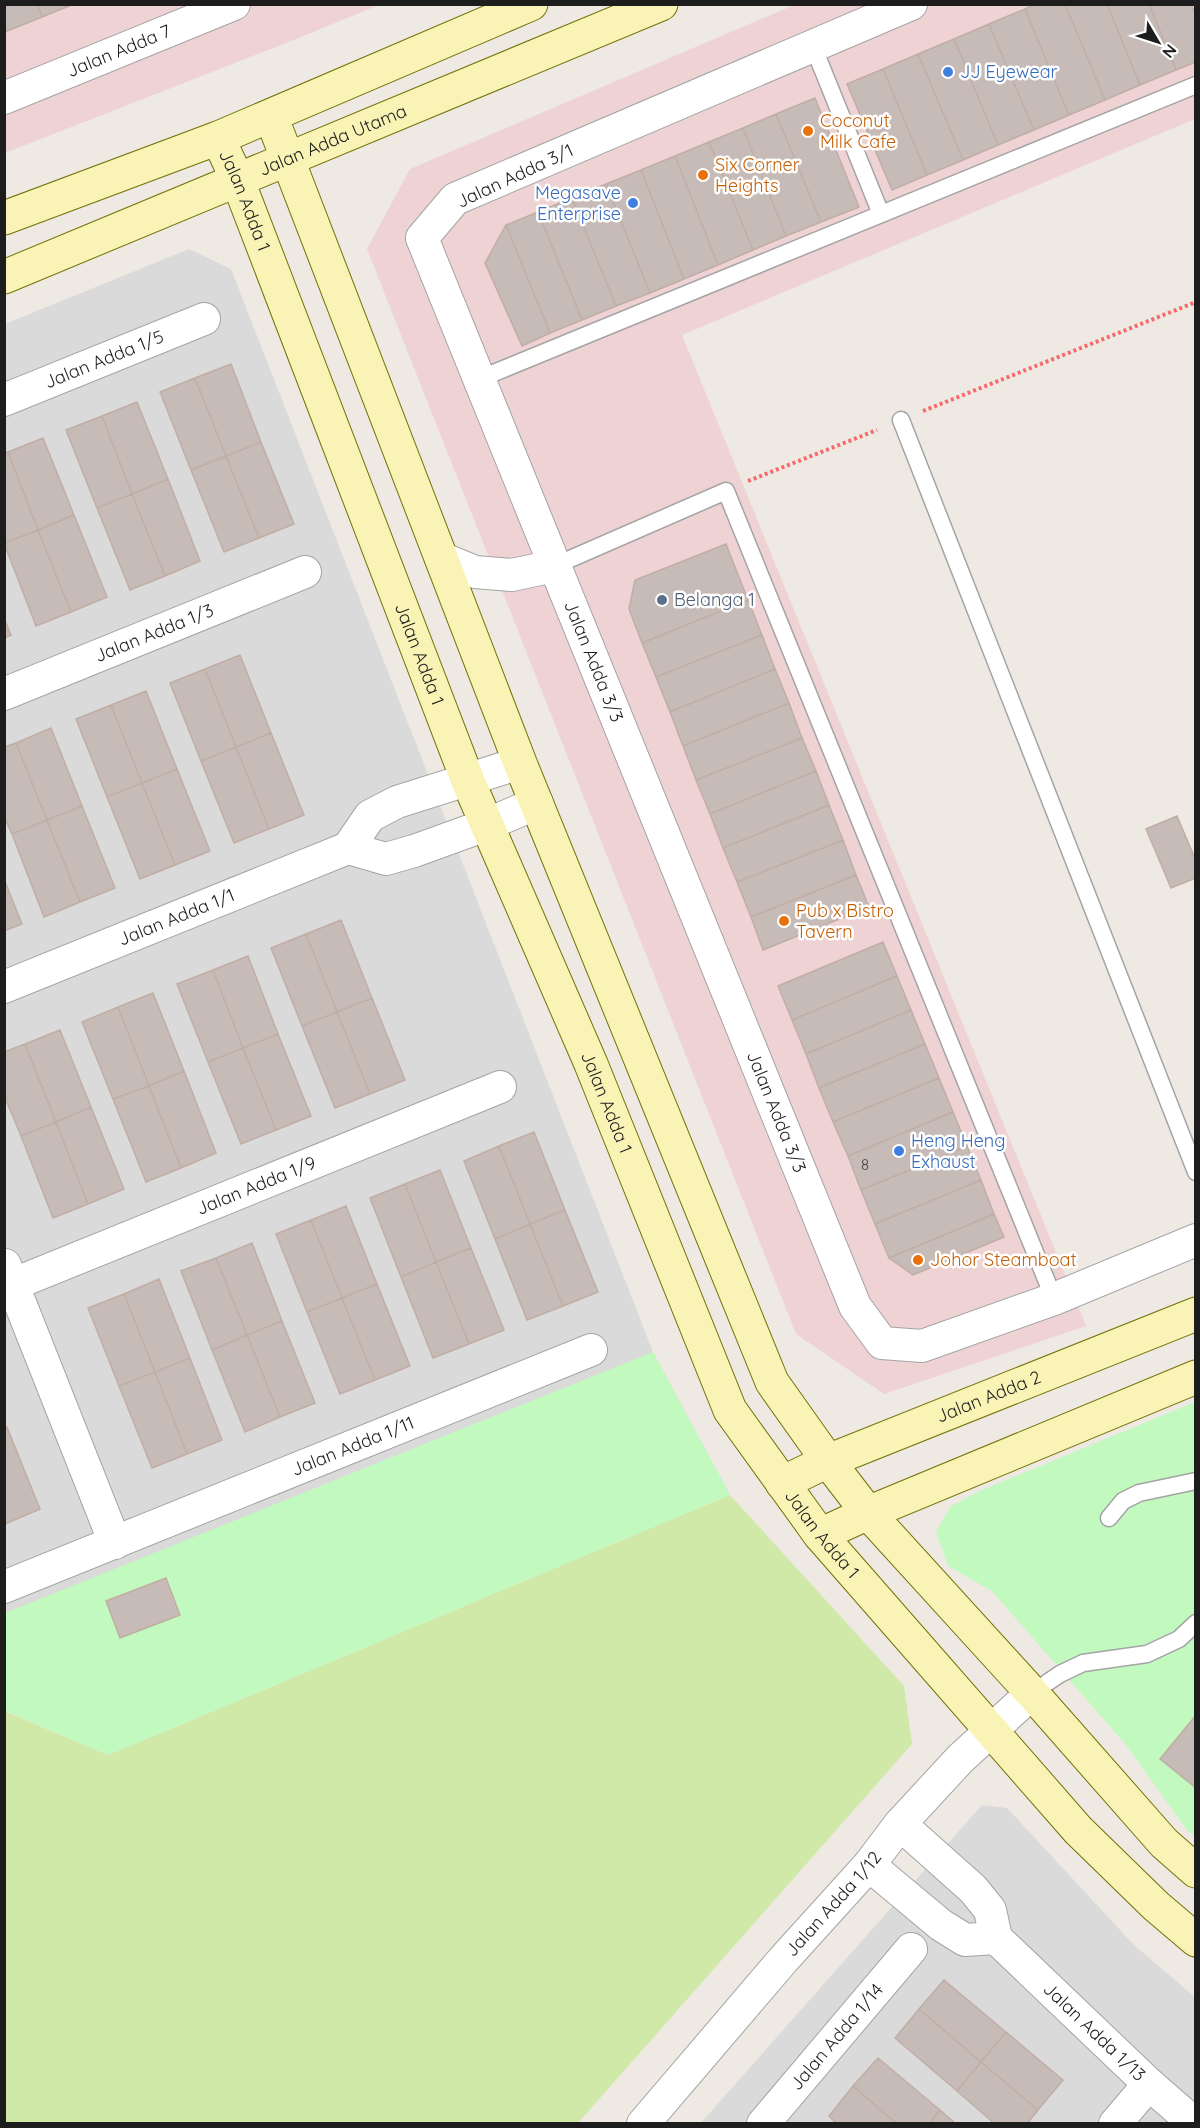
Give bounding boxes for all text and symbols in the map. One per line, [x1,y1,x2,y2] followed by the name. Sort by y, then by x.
[1128,12,1188,72] north arrow
[63,19,174,82] street label: Jalan Adda 7
[1158,41,1181,62] text: N
[960,60,1058,83] place label: JJ Eyewear
[941,65,955,79] marker: JJ Eyewear
[255,99,410,181] street label: Jalan Adda Utama
[820,109,896,153] place label: Coconut Milk Cafe
[801,124,815,138] marker: Coconut Milk Cafe
[453,138,577,213] street label: Jalan Adda 3/1
[214,146,276,254] street label: Jalan Adda 1
[715,153,800,197] place label: Six Corner Heights
[696,168,710,182] marker: Six Corner Heights
[535,181,621,225] place label: Megasave Enterprise
[626,196,640,210] marker: Megasave Enterprise
[41,325,167,393] street label: Jalan Adda 1/5
[674,588,755,611] place label: Belanga 1
[655,593,669,607] marker: Belanga 1
[559,597,629,726] street label: Jalan Adda 3/3
[91,598,217,667] street label: Jalan Adda 1/3
[390,599,450,708] street label: Jalan Adda 1
[115,883,238,951] street label: Jalan Adda 1/1
[796,899,894,943] place label: Pub x Bistro Tavern
[777,914,791,928] marker: Pub x Bistro Tavern
[742,1047,812,1176] street label: Jalan Adda 3/3
[576,1048,638,1156] street label: Jalan Adda 1
[911,1129,1005,1173] place label: Heng Heng Exhaust
[892,1144,906,1158] marker: Heng Heng Exhaust
[193,1151,319,1220] street label: Jalan Adda 1/9
[861,1155,869,1174] house number: 8
[930,1248,1077,1271] place label: Johor Steamboat
[911,1253,925,1267] marker: Johor Steamboat
[933,1365,1044,1428] street label: Jalan Adda 2
[288,1411,417,1481] street label: Jalan Adda 1/11
[780,1485,865,1583] street label: Jalan Adda 1
[780,1847,886,1961] street label: Jalan Adda 1/12
[1039,1977,1151,2086] street label: Jalan Adda 1/13
[785,1978,888,2095] street label: Jalan Adda 1/14

